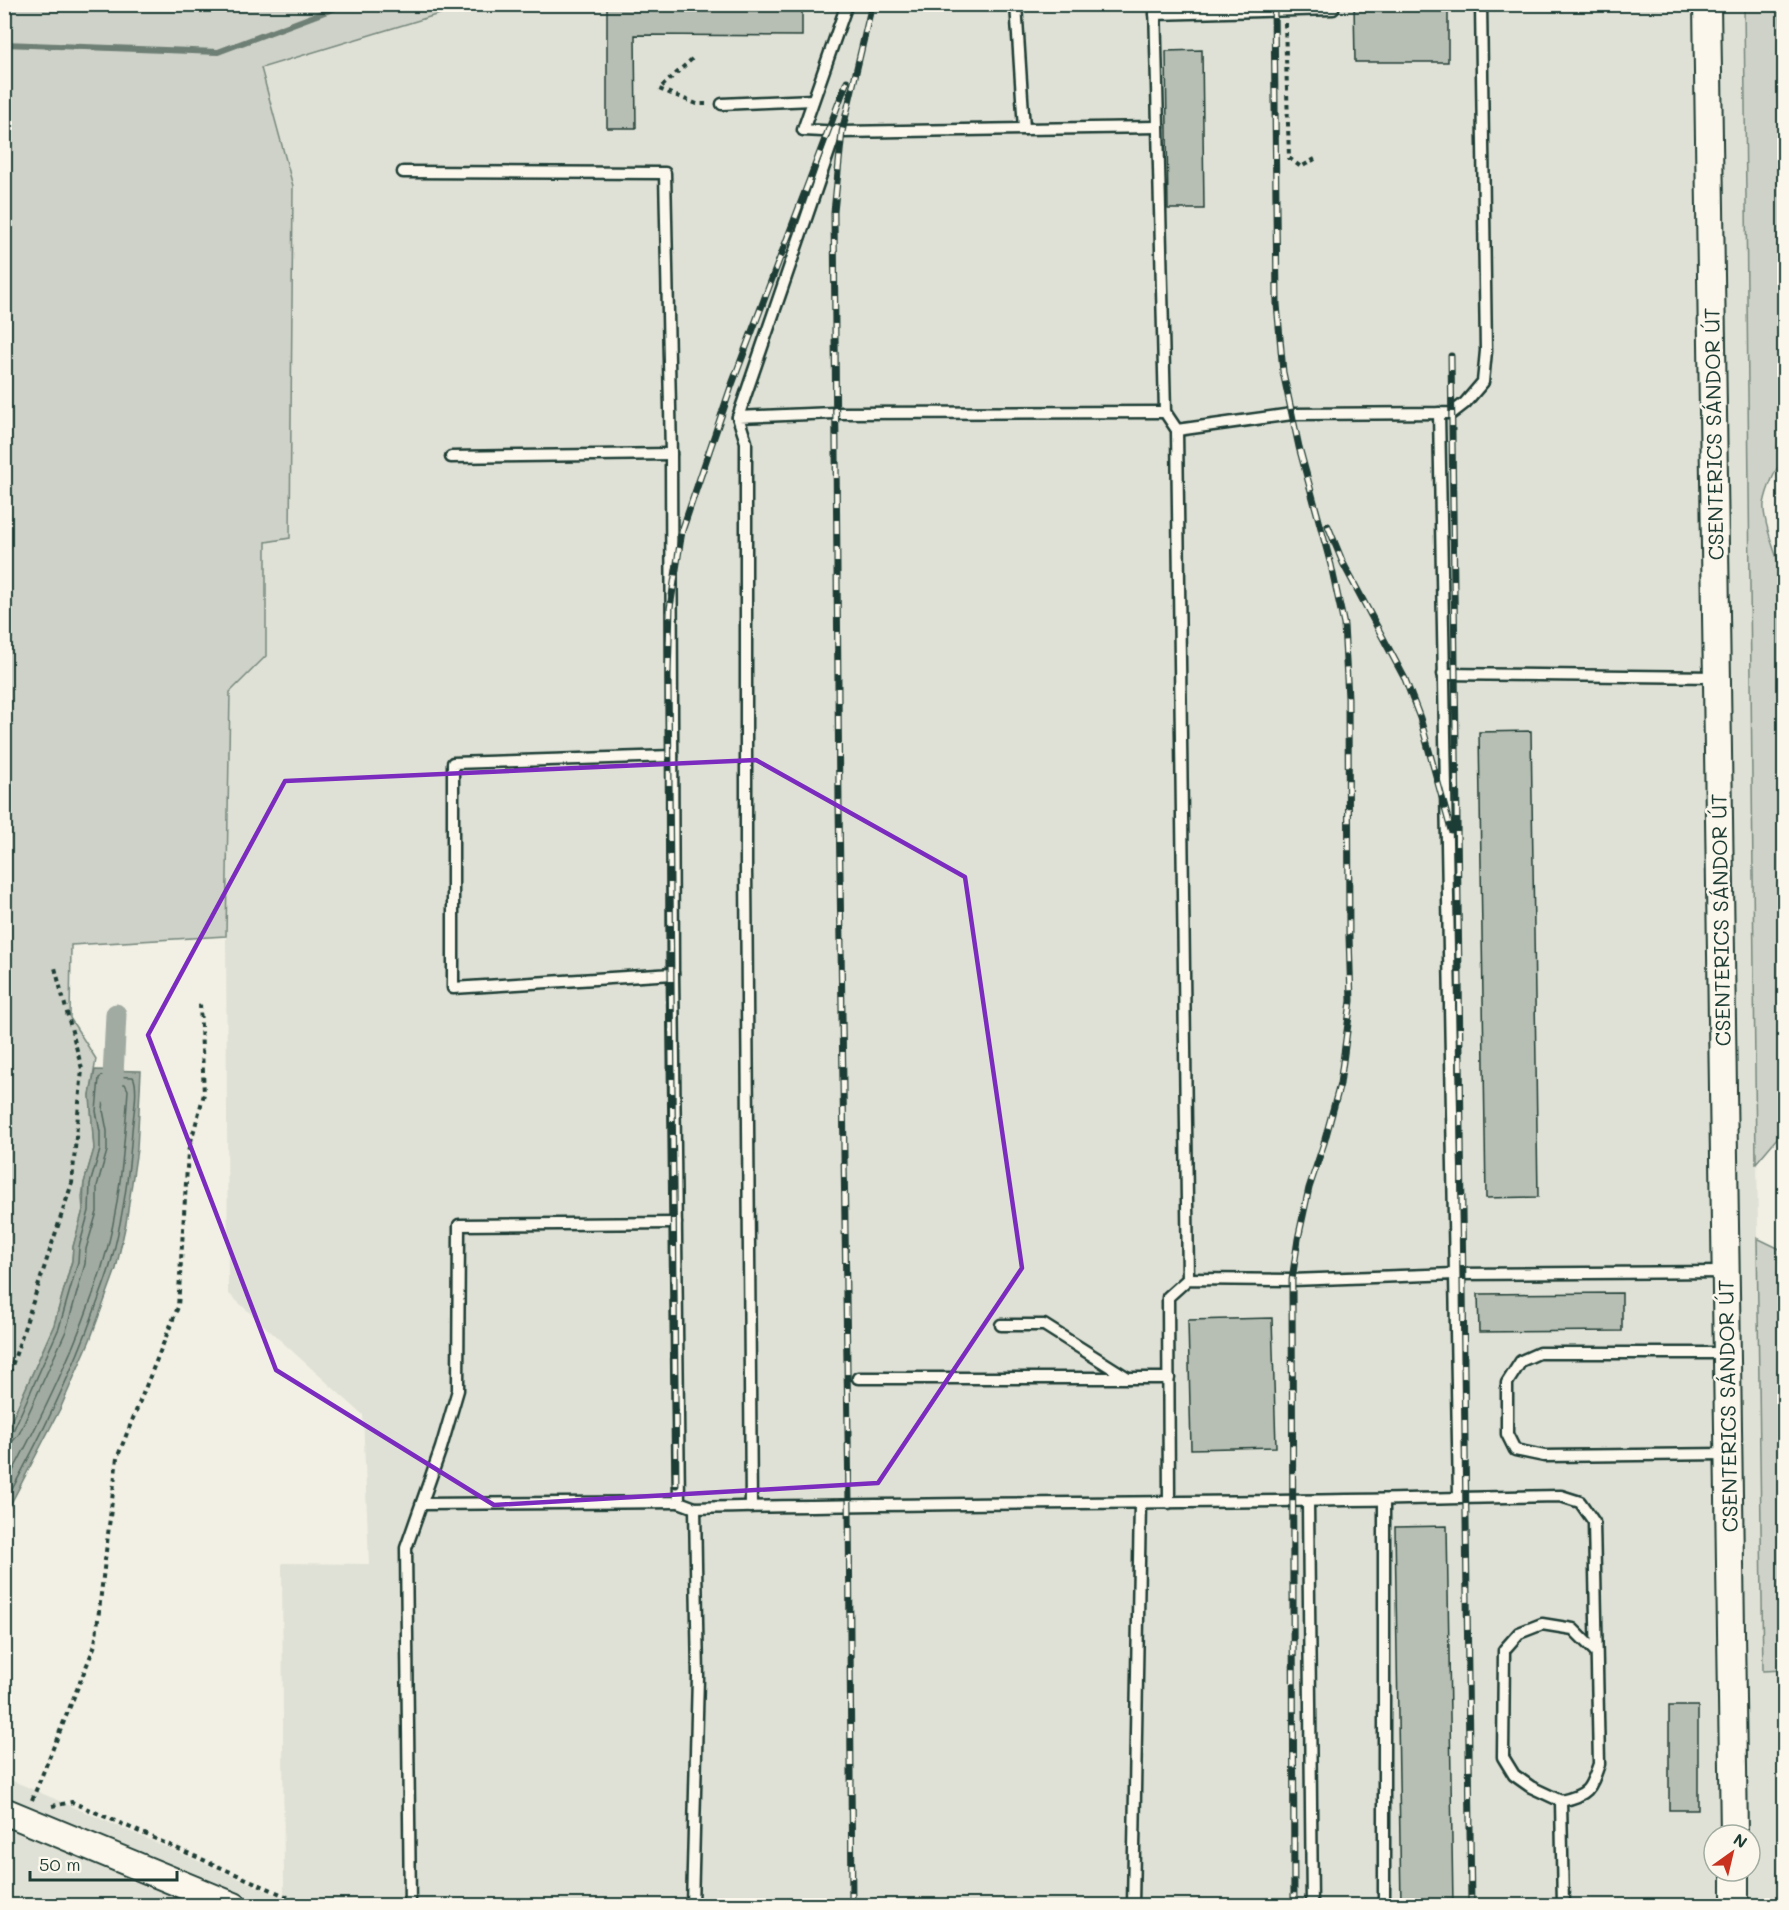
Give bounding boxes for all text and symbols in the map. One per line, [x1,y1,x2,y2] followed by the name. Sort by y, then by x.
[1697,307,1729,561] street label: CSENTERICS SÁNDOR ÚT
[1704,793,1736,1047] street label: CSENTERICS SÁNDOR ÚT
[1711,1279,1743,1533] street label: CSENTERICS SÁNDOR ÚT
[1702,1823,1762,1883] north arrow
[1730,1828,1752,1852] text: N
[30,1844,177,1882] scale bar
[39,1852,81,1876] text: 50 m

